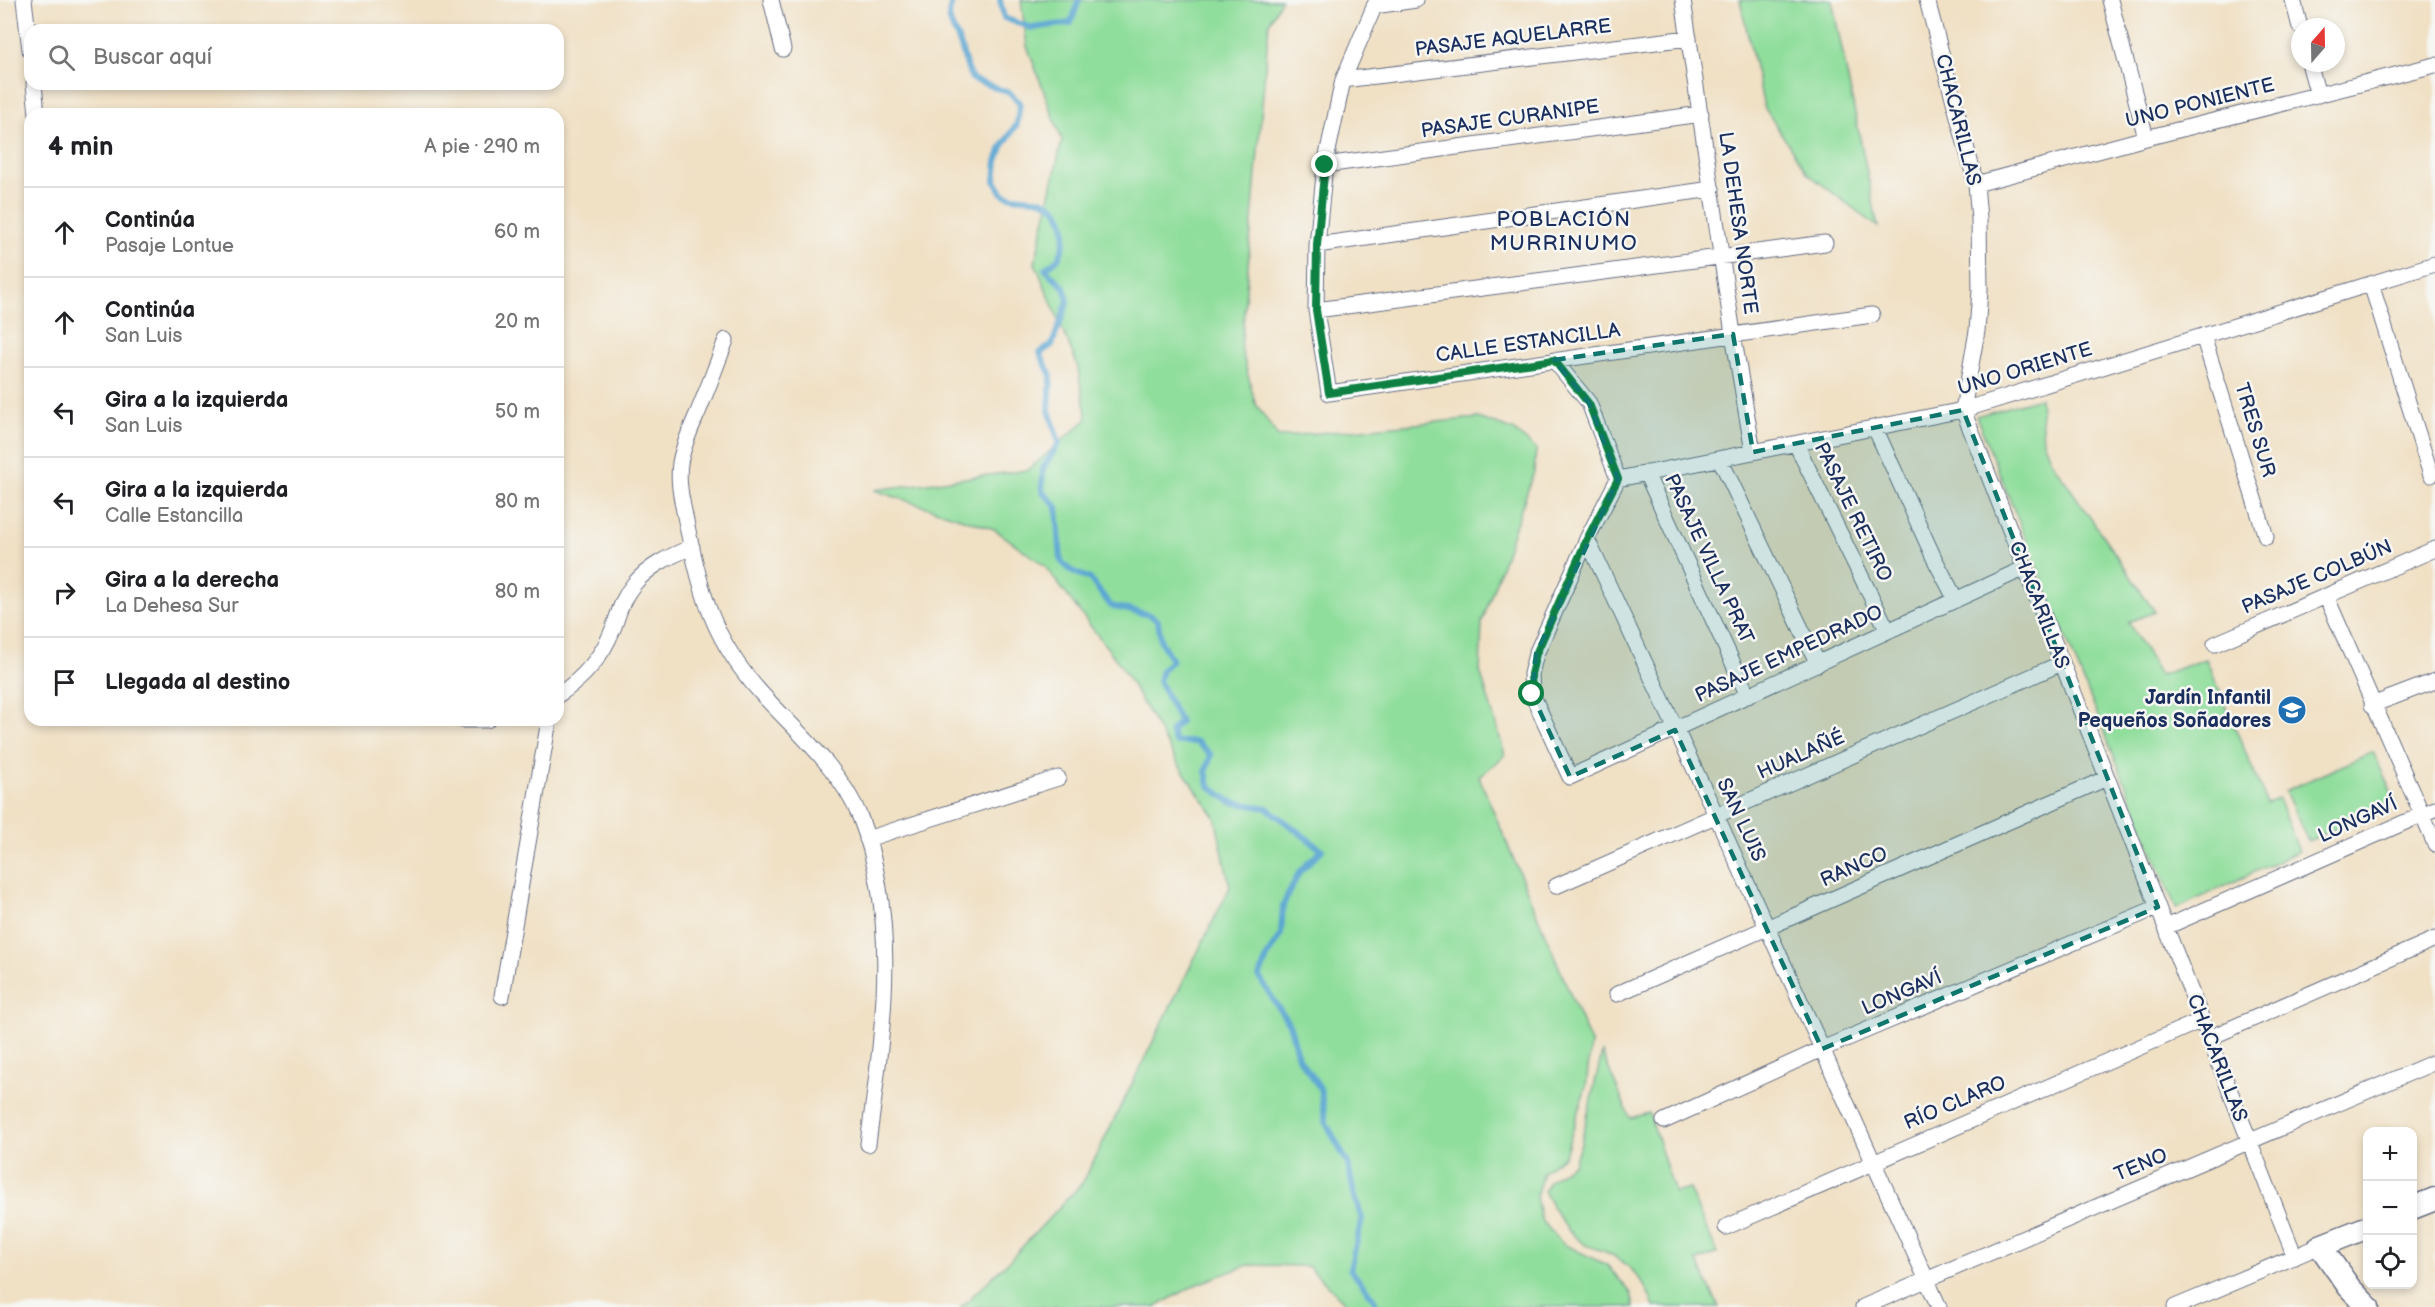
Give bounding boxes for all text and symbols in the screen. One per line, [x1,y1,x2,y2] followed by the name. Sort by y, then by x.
[1414,14,1612,62] street label: PASAJE AQUELARRE
[2291,18,2345,72] north arrow
[24,24,564,90] search box
[45,41,78,74] icon: search
[93,44,212,71] text: Buscar aquí
[1930,52,1986,188] street label: CHACARILLAS
[2123,73,2277,133] street label: UNO PONIENTE
[1419,95,1601,143] street label: PASAJE CURANIPE
[1713,130,1763,316] street label: LA DEHESA NORTE
[48,132,113,163] text: 4 min
[424,135,540,159] text: A pie · 290 m
[1311,151,1337,177] route end
[105,207,195,234] text: Continúa
[1490,207,1638,256] district label: POBLACIÓN MURRINUMO
[48,216,81,249] icon: ahead
[494,220,540,244] text: 60 m
[105,234,234,258] text: Pasaje Lontue
[105,297,195,324] text: Continúa
[48,306,81,339] icon: ahead
[495,310,540,334] text: 20 m
[1434,318,1622,368] street label: CALLE ESTANCILLA
[105,324,182,348] text: San Luis
[1955,337,2095,401] street label: UNO ORIENTE
[2229,380,2281,480] street label: TRES SUR
[105,387,289,414] text: Gira a la izquierda
[48,396,81,429] icon: left
[495,400,540,424] text: 50 m
[105,414,182,438] text: San Luis
[1809,438,1897,586] street label: PASAJE RETIRO
[1659,470,1759,648] street label: PASAJE VILLA PRAT
[105,477,289,504] text: Gira a la izquierda
[48,486,81,519] icon: left
[495,490,540,514] text: 80 m
[105,504,243,528] text: Calle Estancilla
[2238,534,2396,619] street label: PASAJE COLBÚN
[2004,538,2074,672] street label: CHACARILLAS
[105,567,279,594] text: Gira a la derecha
[48,576,81,609] icon: right
[495,580,540,604] text: 80 m
[105,594,238,618] text: La Dehesa Sur
[1691,600,1887,708] street label: PASAJE EMPEDRADO
[48,666,81,699] icon: arrive
[105,669,290,696] text: Llegada al destino
[1518,680,1544,706] route start
[2078,686,2271,733] place label: Jardín Infantil Pequeños Soñadores
[2276,694,2308,726] school or university icon: Jardín Infantil Pequeños Soñadores
[1753,724,1848,785] street label: HUALAÑÉ
[1711,775,1771,865] street label: SAN LUIS
[2314,791,2402,848] street label: LONGAVÍ
[1817,842,1891,892] street label: RANCO
[1858,964,1946,1021] street label: LONGAVÍ
[2182,991,2252,1125] street label: CHACARILLAS
[1900,1070,2010,1135] street label: RÍO CLARO
[2363,1127,2417,1289] map controls
[2363,1127,2417,1181] button: +
[2111,1143,2171,1187] street label: TENO
[2363,1181,2417,1235] button: −
[2363,1235,2417,1289] button: locate

